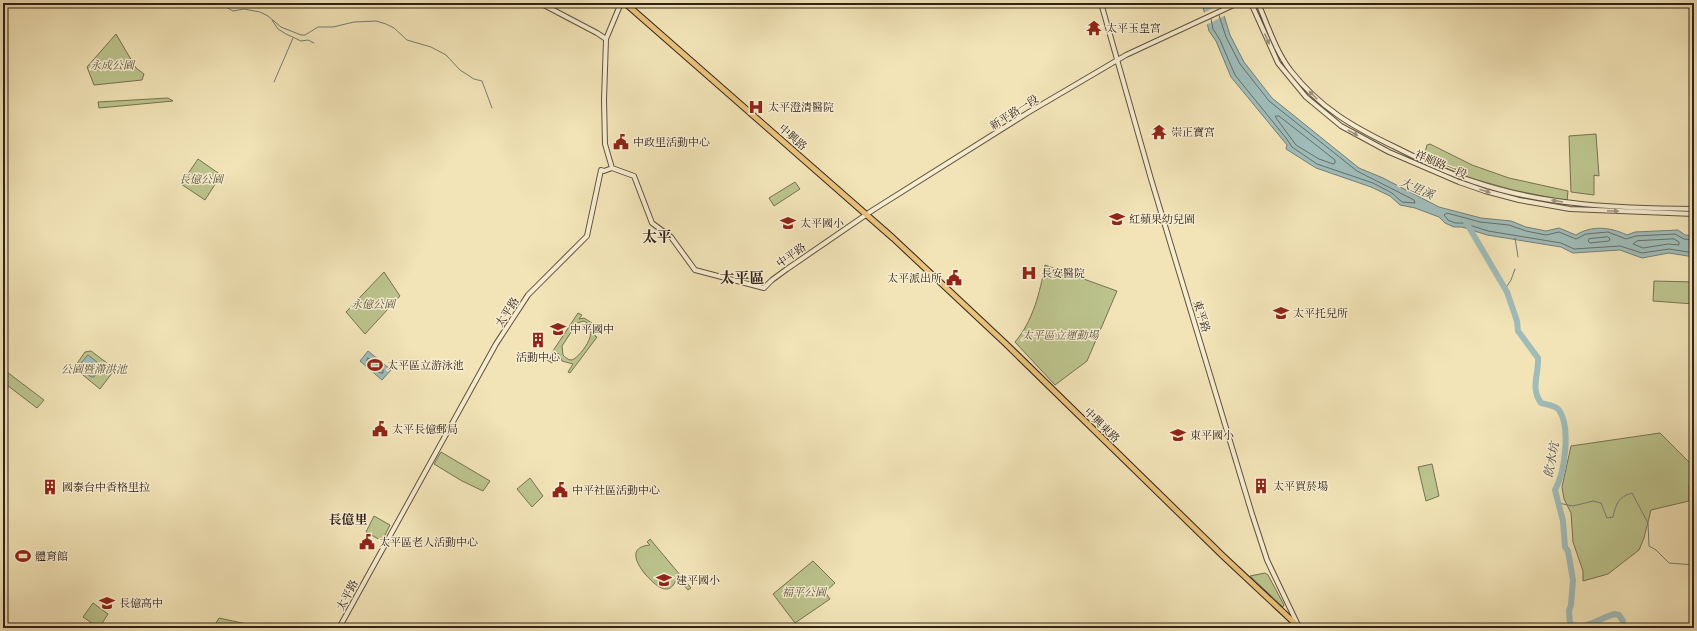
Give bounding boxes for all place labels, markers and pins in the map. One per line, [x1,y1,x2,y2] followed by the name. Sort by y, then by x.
[1085,19,1103,37] temple icon: 太平玉皇宮
[1106,21,1161,35] place label: 太平玉皇宮
[747,98,765,116] hospital icon: 太平澄清醫院
[768,100,834,114] place label: 太平澄清醫院
[1150,123,1168,141] temple icon: 崇正寶宮
[1171,125,1215,139] place label: 崇正寶宮
[612,133,630,151] public building icon: 中政里活動中心
[633,135,710,149] place label: 中政里活動中心
[1108,210,1126,228] school or university icon: 紅蘋果幼兒園
[1129,212,1195,226] place label: 紅蘋果幼兒園
[779,214,797,232] school or university icon: 太平國小
[800,216,844,230] place label: 太平國小
[1020,264,1038,282] hospital icon: 長安醫院
[1041,266,1085,280] place label: 長安醫院
[945,269,963,287] public building icon: 太平派出所
[887,271,942,285] place label: 太平派出所
[1272,304,1290,322] school or university icon: 太平托兒所
[1293,306,1348,320] place label: 太平托兒所
[549,320,567,338] school or university icon: 中平國中
[570,322,614,336] place label: 中平國中
[529,331,547,349] building icon: 活動中心
[516,350,560,364] place label: 活動中心
[366,356,384,374] sports icon: 太平區立游泳池
[387,358,464,372] place label: 太平區立游泳池
[371,420,389,438] public building icon: 太平長億郵局
[392,422,458,436] place label: 太平長億郵局
[1169,426,1187,444] school or university icon: 東平國小
[1190,428,1234,442] place label: 東平國小
[1252,477,1270,495] building icon: 太平買菸場
[41,478,59,496] building icon: 國泰台中香格里拉
[1273,479,1328,493] place label: 太平買菸場
[62,480,150,494] place label: 國泰台中香格里拉
[551,481,569,499] public building icon: 中平社區活動中心
[572,483,660,497] place label: 中平社區活動中心
[358,533,376,551] public building icon: 太平區老人活動中心
[379,535,478,549] place label: 太平區老人活動中心
[14,547,32,565] sports icon: 體育館
[35,549,68,563] place label: 體育館
[655,571,673,589] school or university icon: 建平國小
[676,573,720,587] place label: 建平國小
[98,594,116,612] school or university icon: 長億高中
[119,596,163,610] place label: 長億高中

